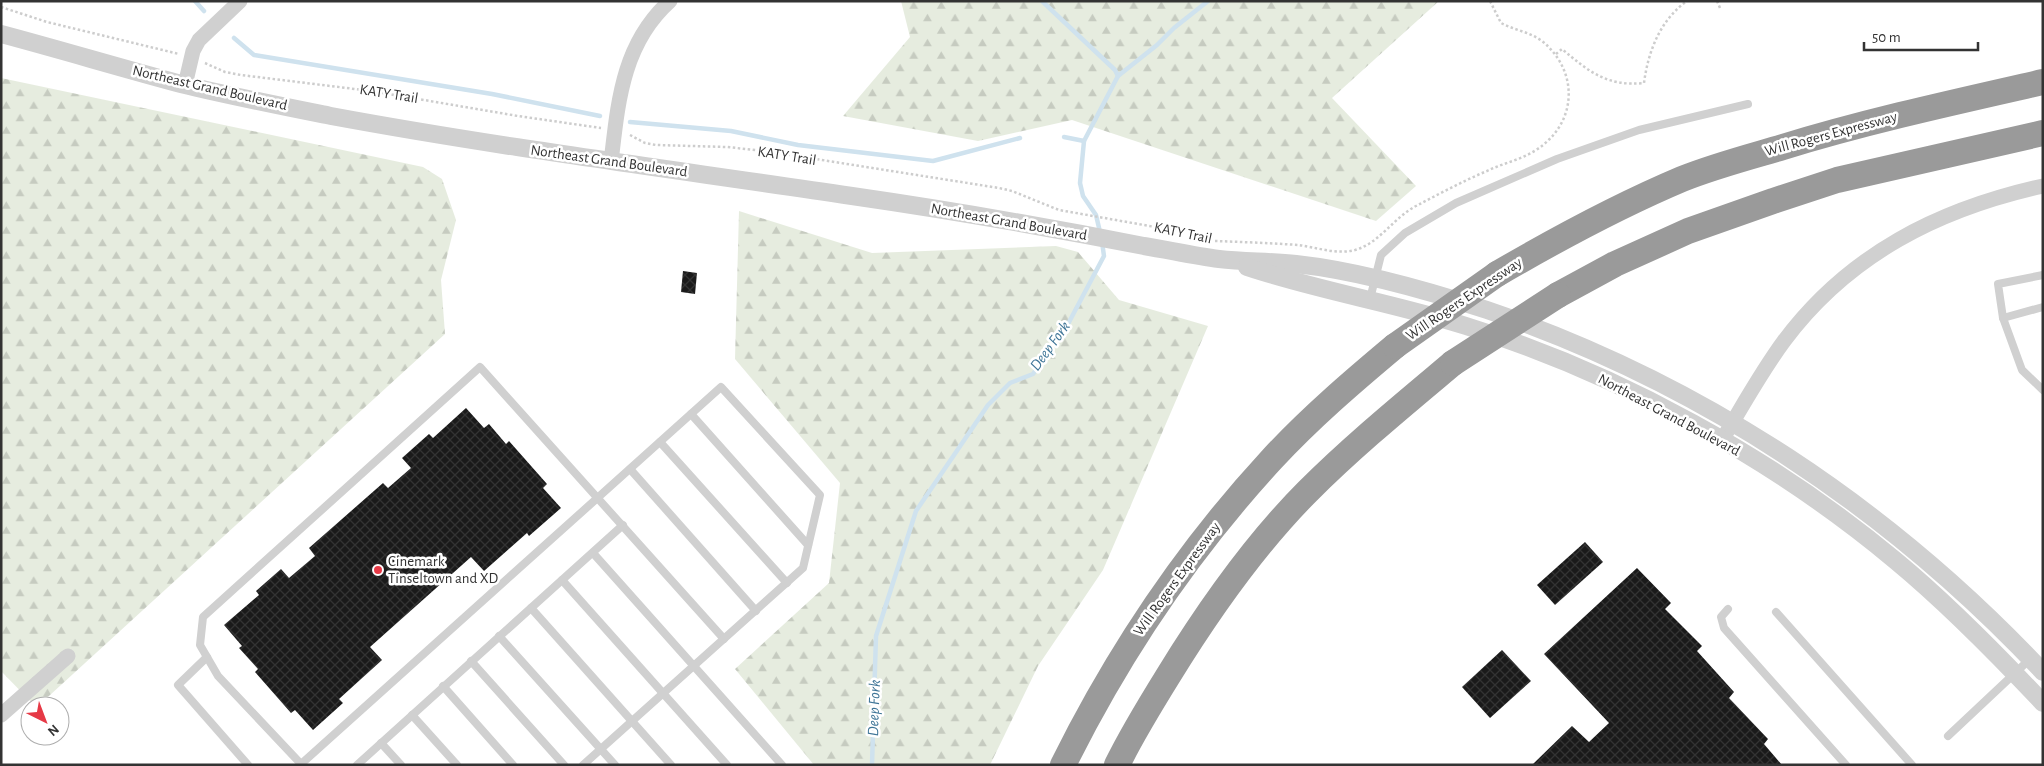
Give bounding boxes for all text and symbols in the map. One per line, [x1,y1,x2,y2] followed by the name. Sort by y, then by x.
[1864,20,1978,52] scale bar
[1872,30,1901,45] text: 50 m
[131,63,289,113] street label: Northeast Grand Boulevard
[359,82,419,106] street label: KATY Trail
[1763,109,1899,159] street label: Will Rogers Expressway
[530,143,689,179] street label: Northeast Grand Boulevard
[757,144,817,168] street label: KATY Trail
[930,201,1089,243] street label: Northeast Grand Boulevard
[1153,220,1213,246] street label: KATY Trail
[1403,254,1525,343] street label: Will Rogers Expressway
[1027,318,1074,374] water label: Deep Fork
[1596,371,1743,459] street label: Northeast Grand Boulevard
[1131,519,1223,639] street label: Will Rogers Expressway
[388,554,499,586] place label: Cinemark Tinseltown and XD
[372,564,384,576] marker: Cinemark Tinseltown and XD
[865,679,884,737] water label: Deep Fork
[20,696,70,746] north arrow
[45,721,61,738] text: N

